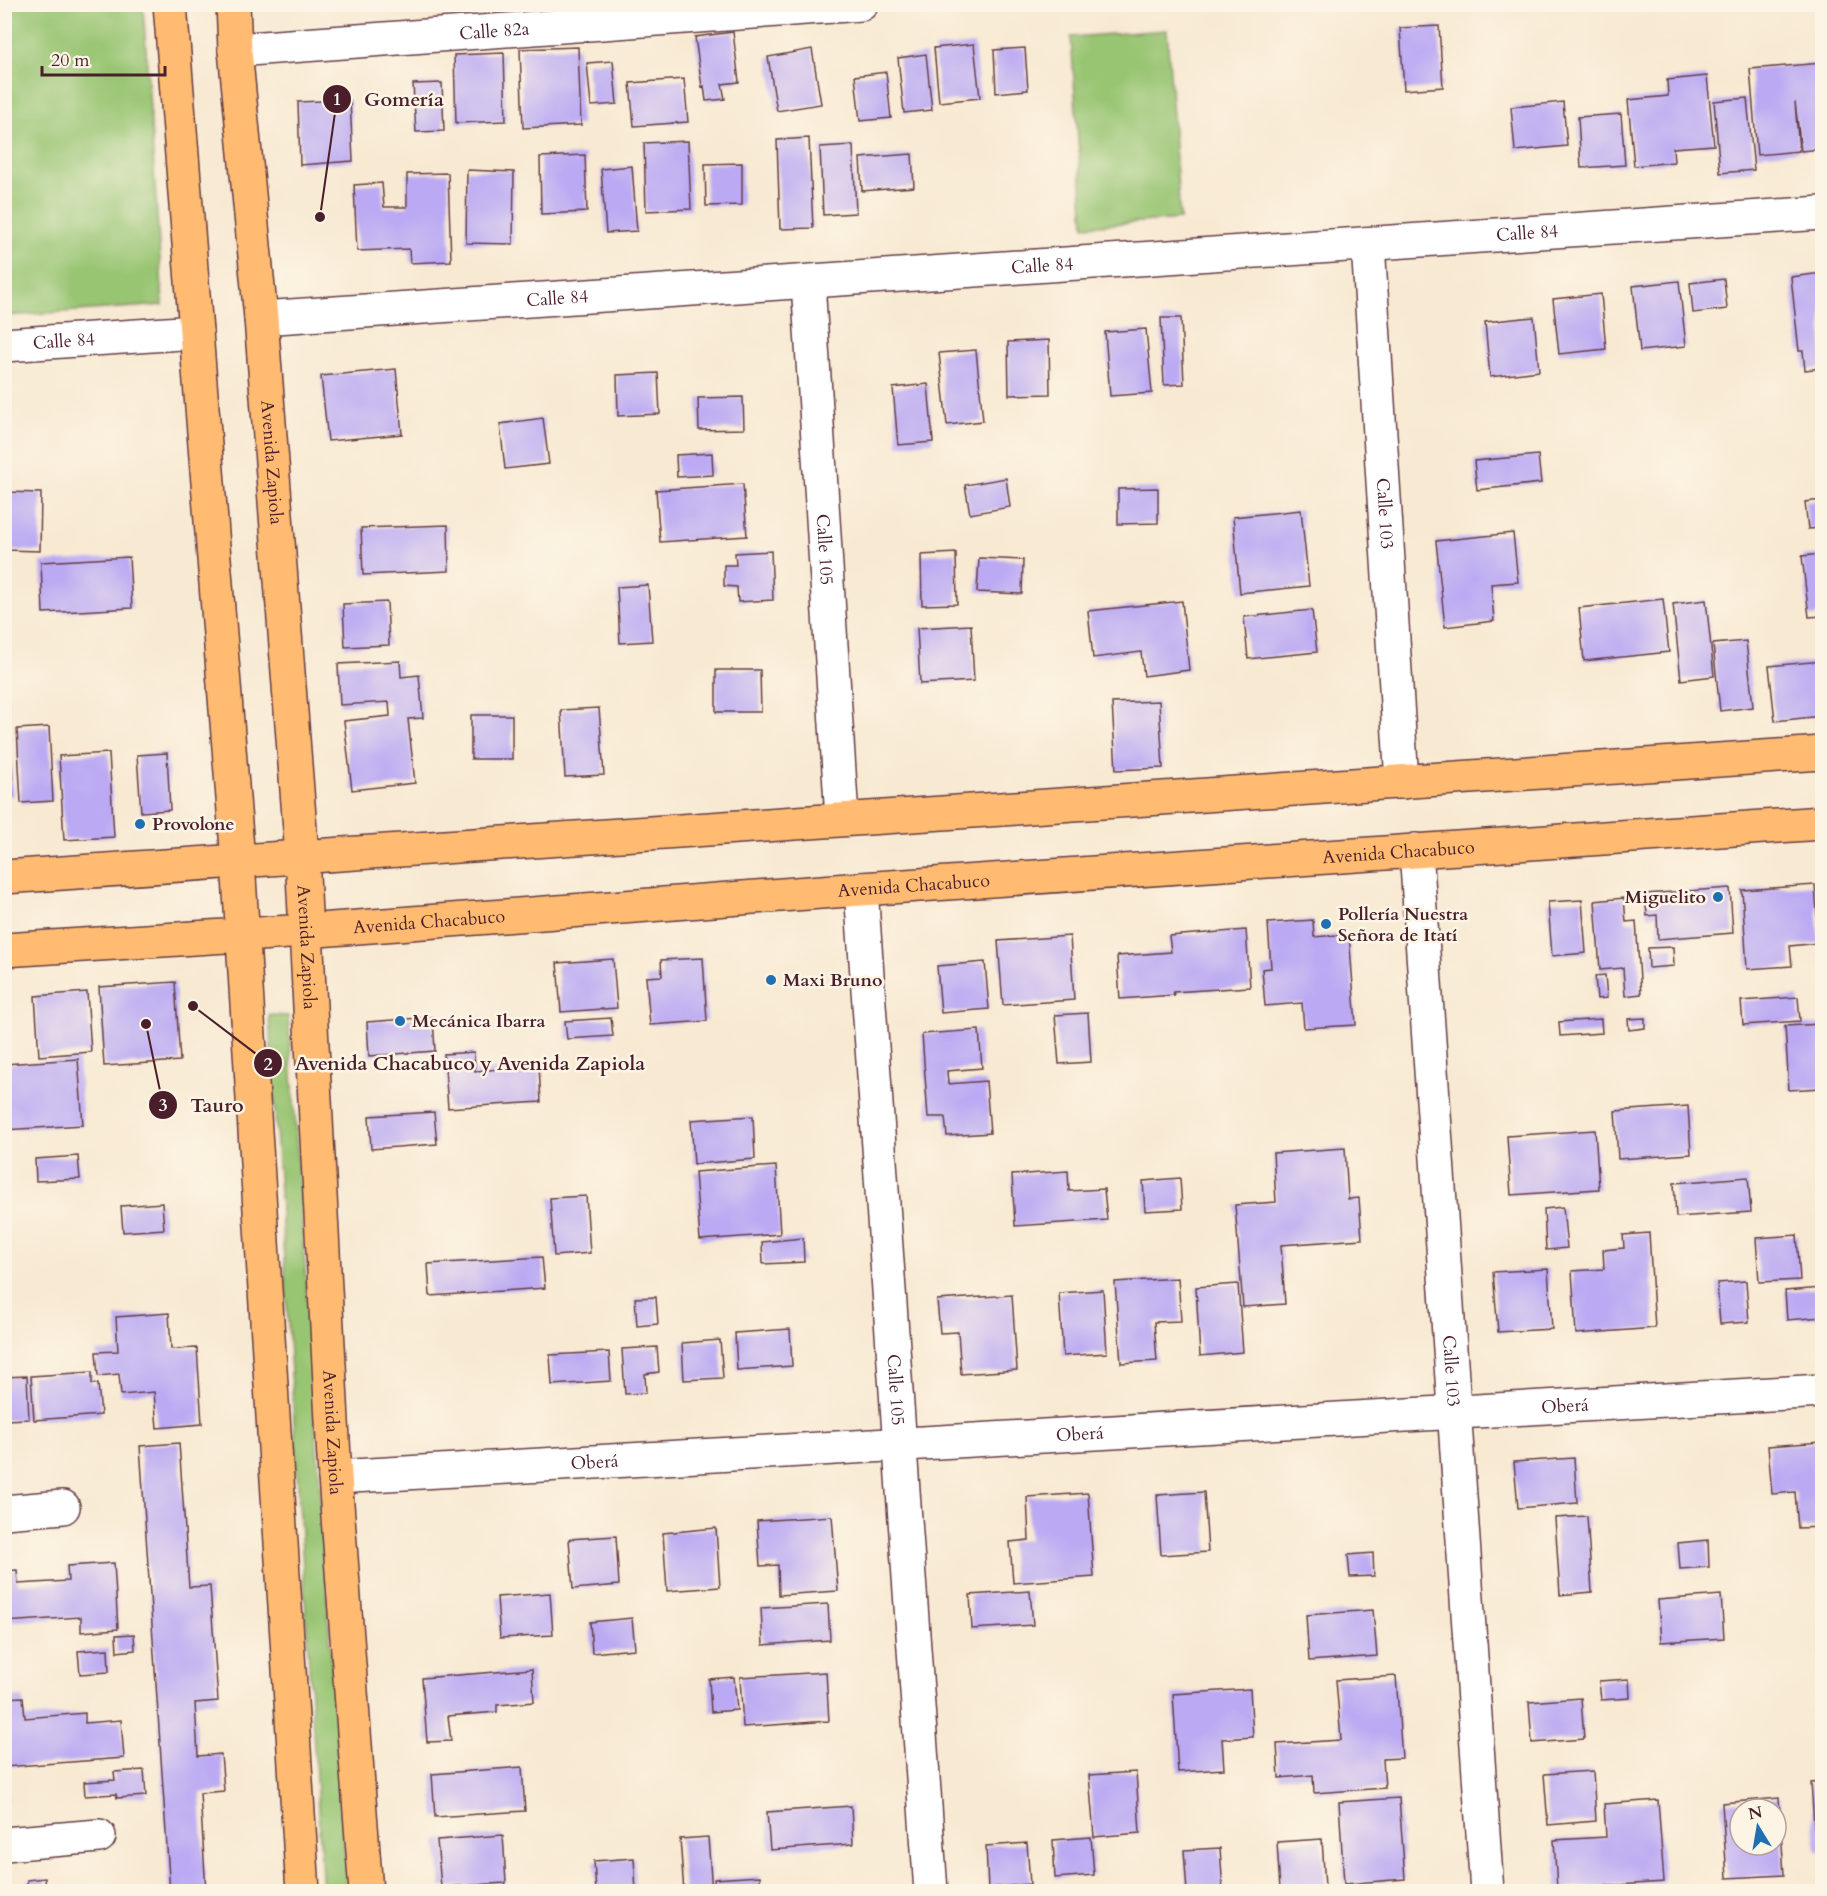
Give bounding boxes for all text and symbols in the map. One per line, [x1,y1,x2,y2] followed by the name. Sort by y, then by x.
[459,16,530,46] street label: Calle 82a
[42,39,165,77] scale bar
[51,48,90,73] text: 20 m
[322,80,456,118] callout: Gomería
[364,86,444,113] text: Gomería
[332,87,342,112] text: 1
[1495,219,1559,248] street label: Calle 84
[1010,251,1074,281] street label: Calle 84
[525,284,589,313] street label: Calle 84
[32,327,96,356] street label: Calle 84
[254,399,289,526] street label: Avenida Zapiola
[1370,477,1399,550] street label: Calle 103
[810,513,839,586] street label: Calle 105
[152,812,235,837] place label: Provolone
[133,817,147,831] marker: Provolone
[1322,835,1476,870] street label: Avenida Chacabuco
[837,868,991,904] street label: Avenida Chacabuco
[291,884,322,1010] street label: Avenida Zapiola
[1625,885,1706,910] place label: Miguelito
[1711,890,1725,904] marker: Miguelito
[1338,902,1468,948] place label: Pollería Nuestra Señora de Itatí
[352,904,506,940] street label: Avenida Chacabuco
[1319,917,1333,931] marker: Pollería Nuestra Señora de Itatí
[783,968,883,993] place label: Maxi Bruno
[764,973,778,987] marker: Maxi Bruno
[412,1009,545,1034] place label: Mecánica Ibarra
[393,1014,407,1028] marker: Mecánica Ibarra
[253,1044,658,1082] callout: Avenida Chacabuco y Avenida Zapiola
[295,1050,645,1077] text: Avenida Chacabuco y Avenida Zapiola
[263,1052,273,1077] text: 2
[148,1086,256,1124] callout: Tauro
[190,1092,244,1119] text: Tauro
[158,1093,168,1118] text: 3
[1436,1334,1466,1407] street label: Calle 103
[880,1353,910,1426] street label: Calle 105
[316,1369,348,1496] street label: Avenida Zapiola
[1540,1392,1590,1420] street label: Oberá
[1055,1421,1105,1448] street label: Oberá
[570,1449,619,1476] street label: Oberá
[1728,1797,1788,1857] north arrow
[1746,1801,1764,1825] text: N

